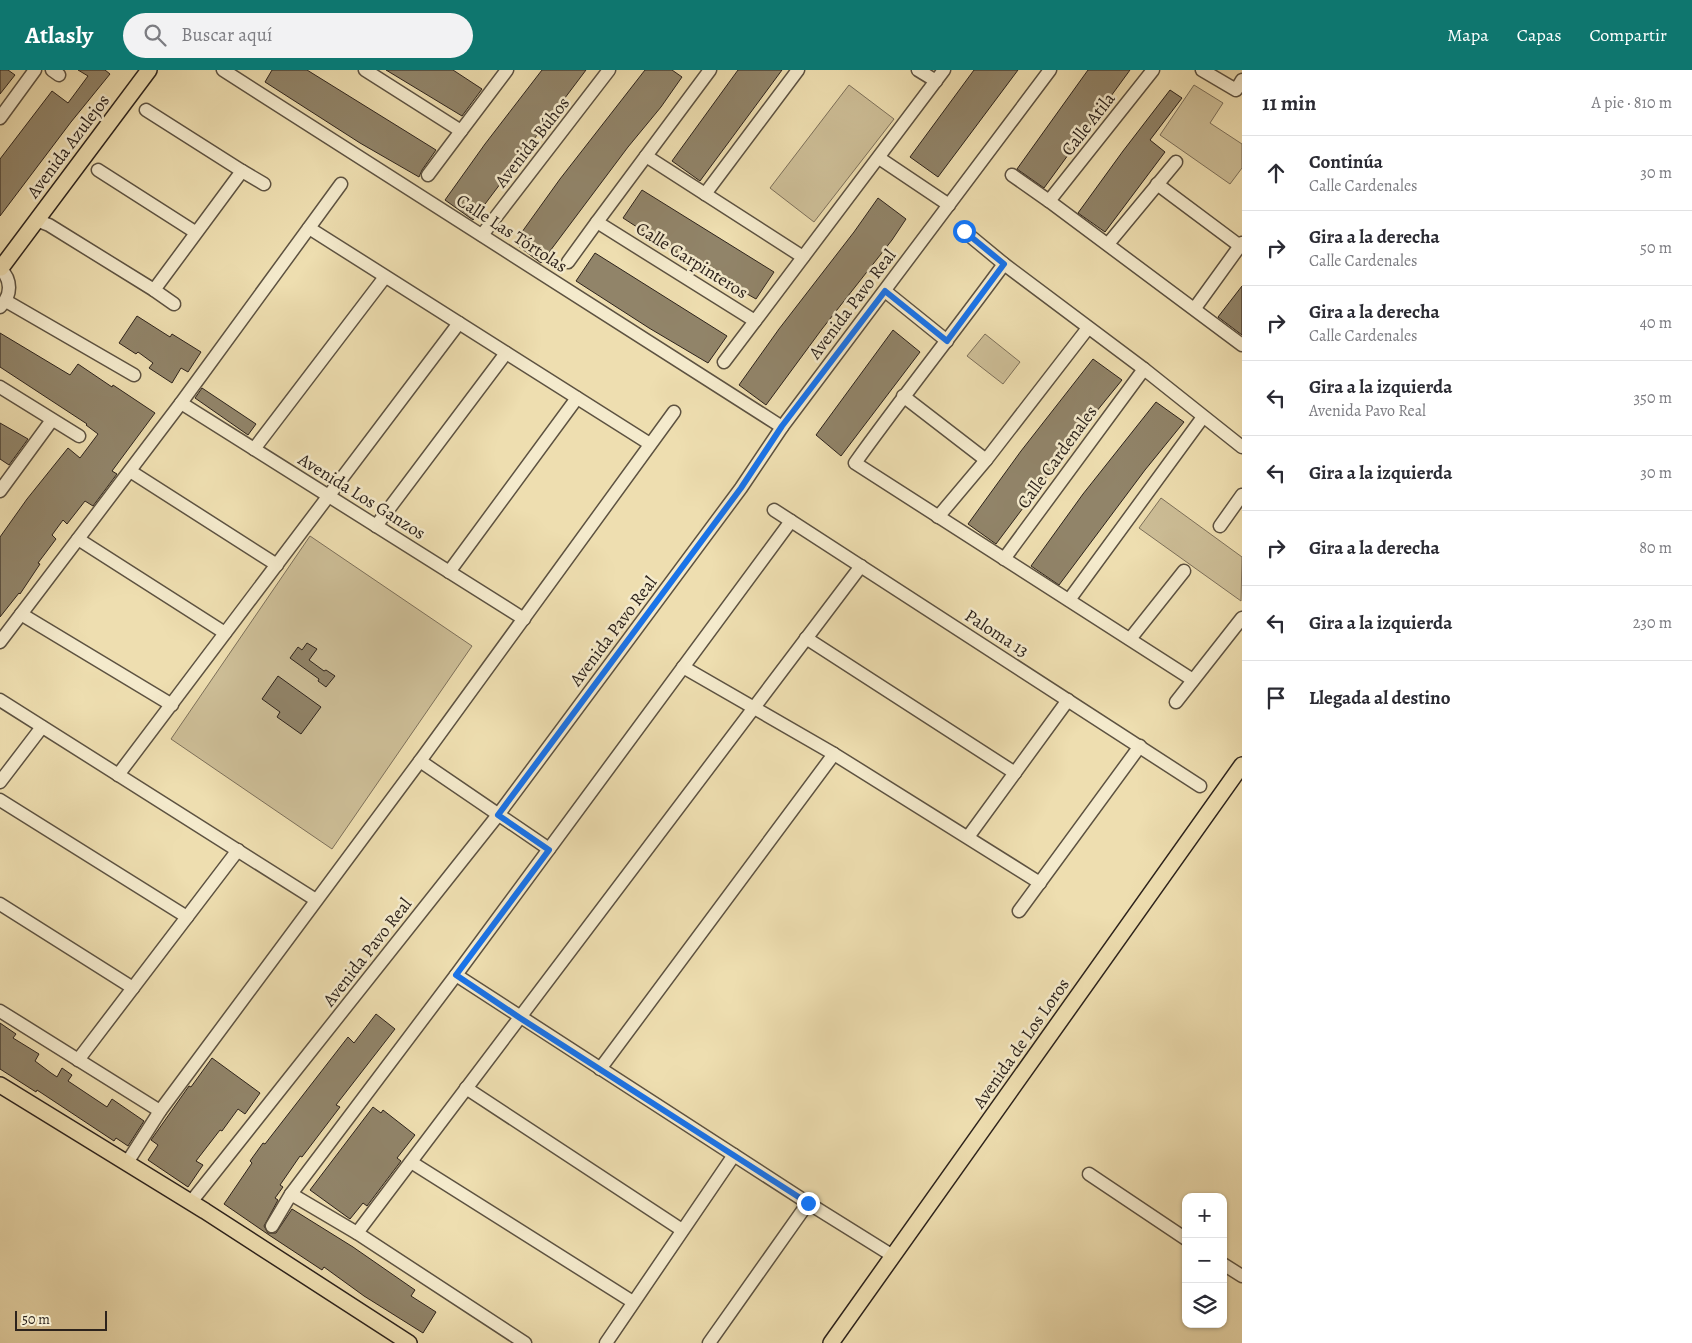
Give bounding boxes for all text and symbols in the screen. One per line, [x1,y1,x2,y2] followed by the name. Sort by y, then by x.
[123,13,473,58] search box
[25,19,93,51] text: Atlasly
[141,21,169,49] icon: search
[181,22,272,48] text: Buscar aquí
[1447,23,1489,47] text: Mapa
[1517,23,1561,47] text: Capas
[1589,23,1667,47] text: Compartir
[1056,87,1121,161] street label: Calle Atila
[20,89,115,204] street label: Avenida Azulejos
[1262,89,1316,117] text: 11 min
[488,92,575,193] street label: Avenida Búhos
[1592,92,1672,114] text: A pie · 810 m
[1309,149,1383,175] text: Continúa
[1262,159,1290,187] icon: ahead
[1640,162,1672,184] text: 30 m
[1309,175,1418,197] text: Calle Cardenales
[452,188,572,278] street label: Calle Las Tórtolas
[631,216,753,304] street label: Calle Carpinteros
[953,220,976,243] route start
[1309,224,1440,250] text: Gira a la derecha
[1262,234,1290,262] icon: right
[1640,237,1672,259] text: 50 m
[802,244,902,365] street label: Avenida Pavo Real
[1309,250,1418,272] text: Calle Cardenales
[1309,299,1440,325] text: Gira a la derecha
[1262,309,1290,337] icon: right
[1640,312,1672,334] text: 40 m
[1309,325,1418,347] text: Calle Cardenales
[1309,374,1452,400] text: Gira a la izquierda
[1262,384,1290,412] icon: left
[1633,387,1672,409] text: 350 m
[1309,400,1426,422] text: Avenida Pavo Real
[1011,401,1103,513] street label: Calle Cardenales
[293,447,430,545] street label: Avenida Los Ganzos
[1262,459,1290,487] icon: left
[1309,460,1452,486] text: Gira a la izquierda
[1640,462,1672,484] text: 30 m
[1262,534,1290,562] icon: right
[1309,535,1440,561] text: Gira a la derecha
[1639,537,1672,559] text: 80 m
[563,571,663,692] street label: Avenida Pavo Real
[960,603,1034,663] street label: Paloma 13
[1262,609,1290,637] icon: left
[1309,610,1452,636] text: Gira a la izquierda
[1633,612,1672,634] text: 230 m
[1262,684,1290,712] icon: arrive
[1309,685,1451,711] text: Llegada al destino
[316,892,417,1012] street label: Avenida Pavo Real
[967,973,1075,1114] street label: Avenida de Los Loros
[797,1192,820,1215] route end
[1182,1193,1227,1328] map controls
[1182,1193,1227,1238] button: +
[1182,1238,1227,1283] button: −
[1182,1283,1227,1328] button: layers
[15,1308,108,1331] scale bar
[22,1310,50,1329] text: 50 m

